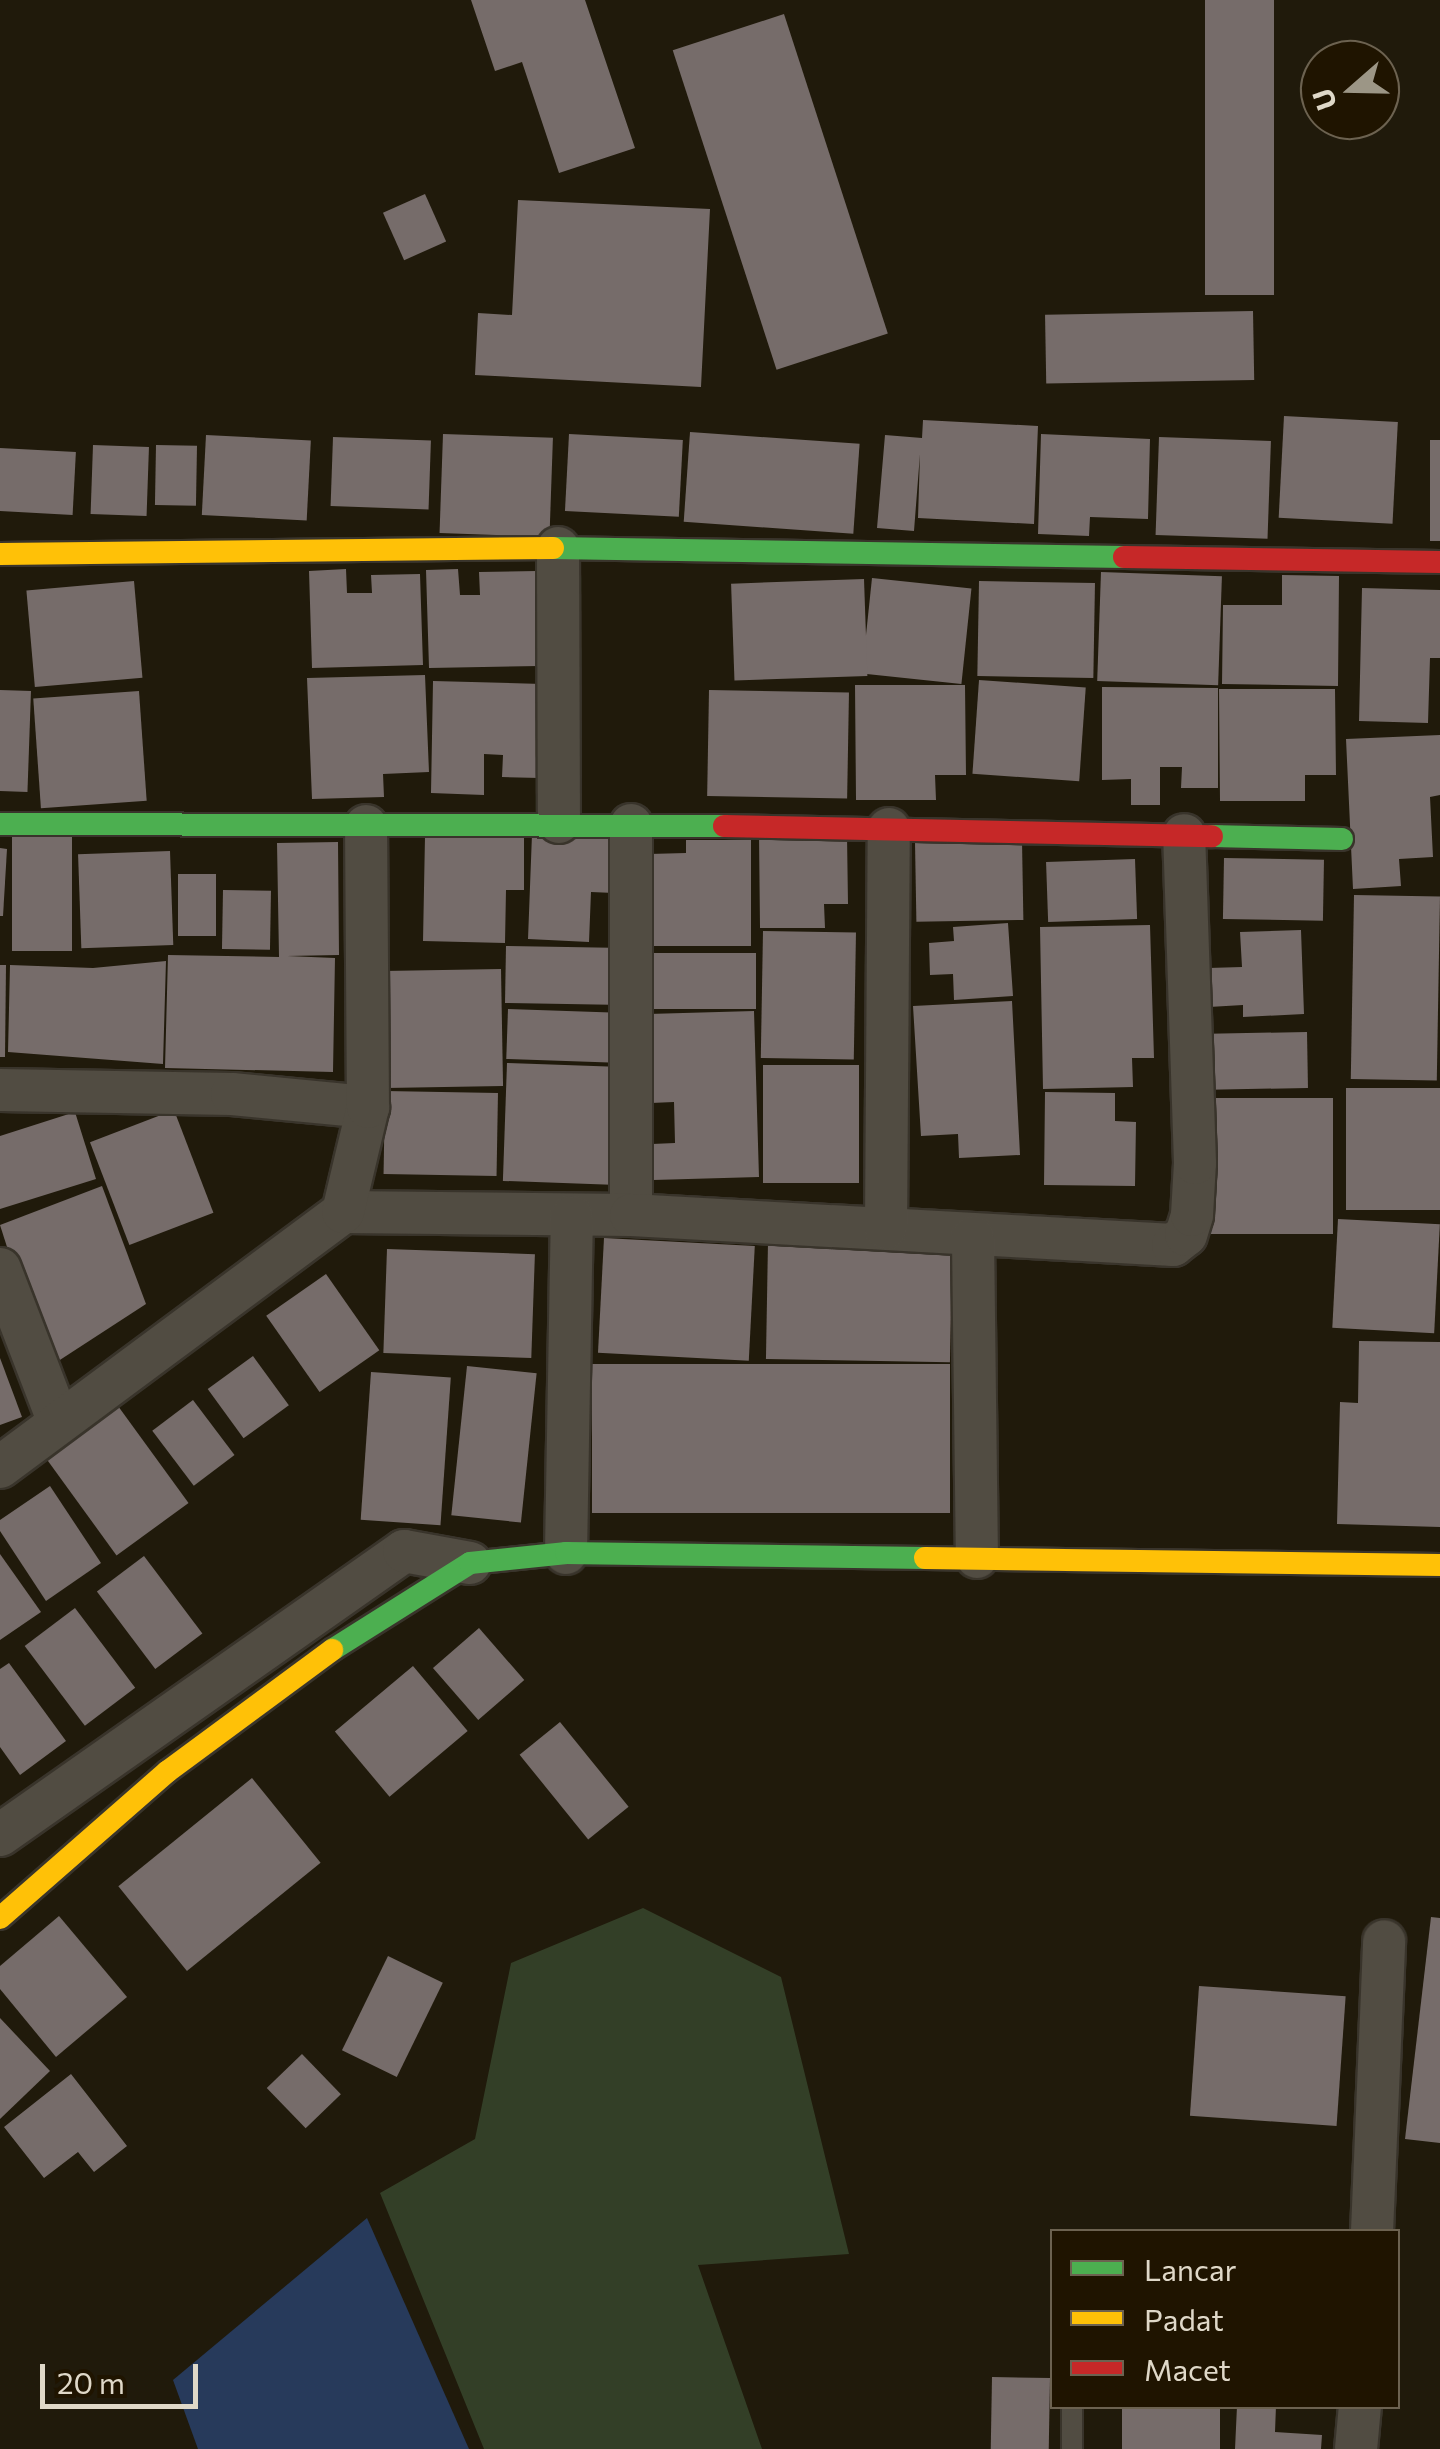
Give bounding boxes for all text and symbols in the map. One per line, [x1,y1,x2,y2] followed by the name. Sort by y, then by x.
[1300,40,1400,140] north arrow
[1304,84,1343,115] text: U
[1050,2229,1400,2409] legend
[1144,2250,1237,2287] text: Lancar
[1144,2300,1224,2337] text: Padat
[45,2344,202,2406] scale bar
[1144,2350,1231,2387] text: Macet
[57,2363,125,2400] text: 20 m

